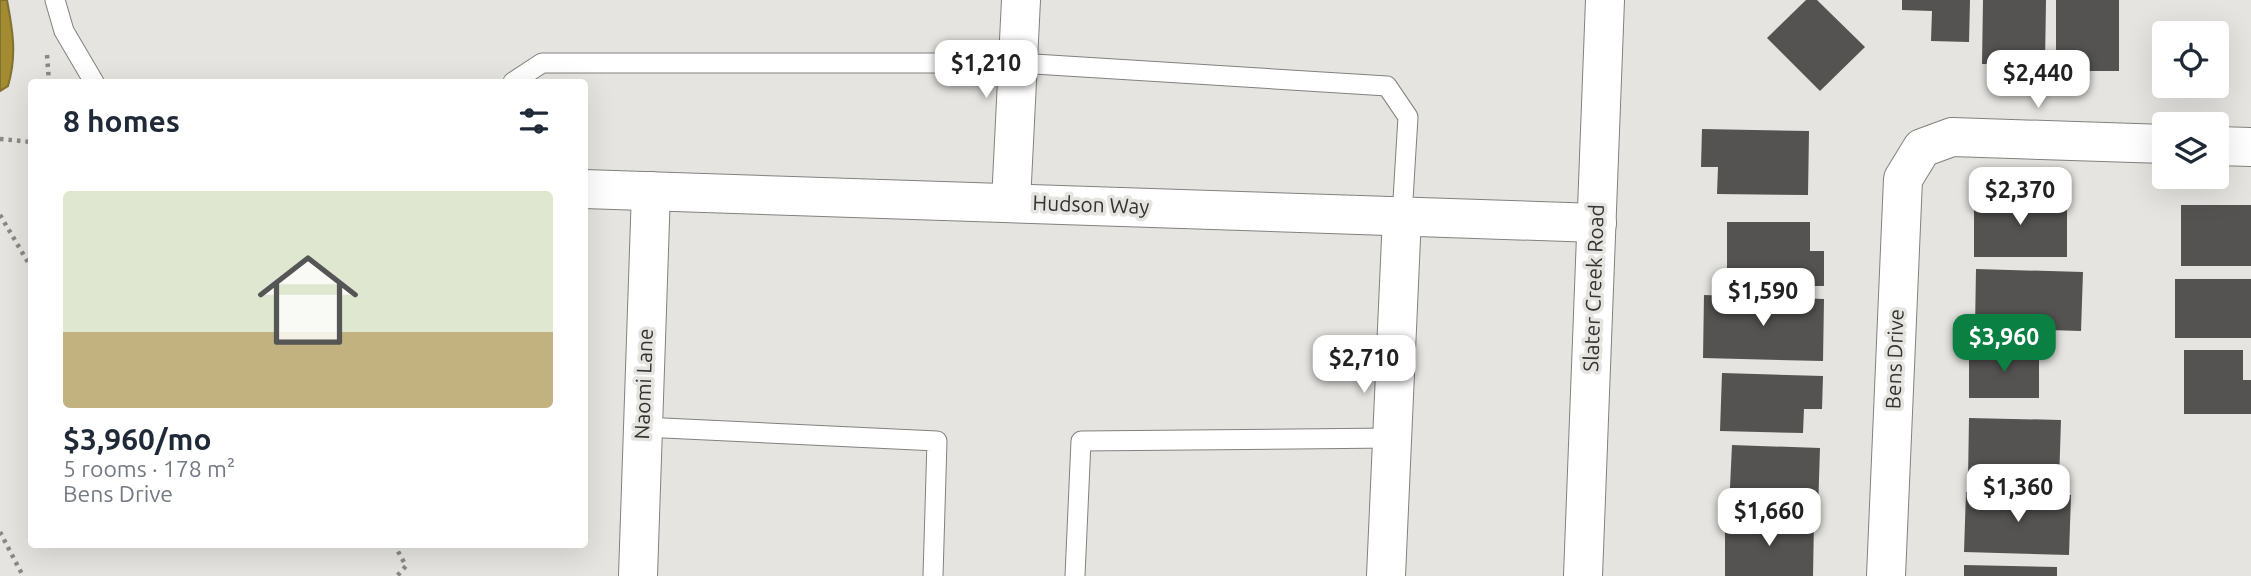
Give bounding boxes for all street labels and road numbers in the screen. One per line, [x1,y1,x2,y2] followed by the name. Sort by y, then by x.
[1032,190,1150,218] street label: Hudson Way
[1578,204,1608,372] street label: Slater Creek Road
[1880,308,1908,410] street label: Bens Drive
[629,328,657,440] street label: Naomi Lane

